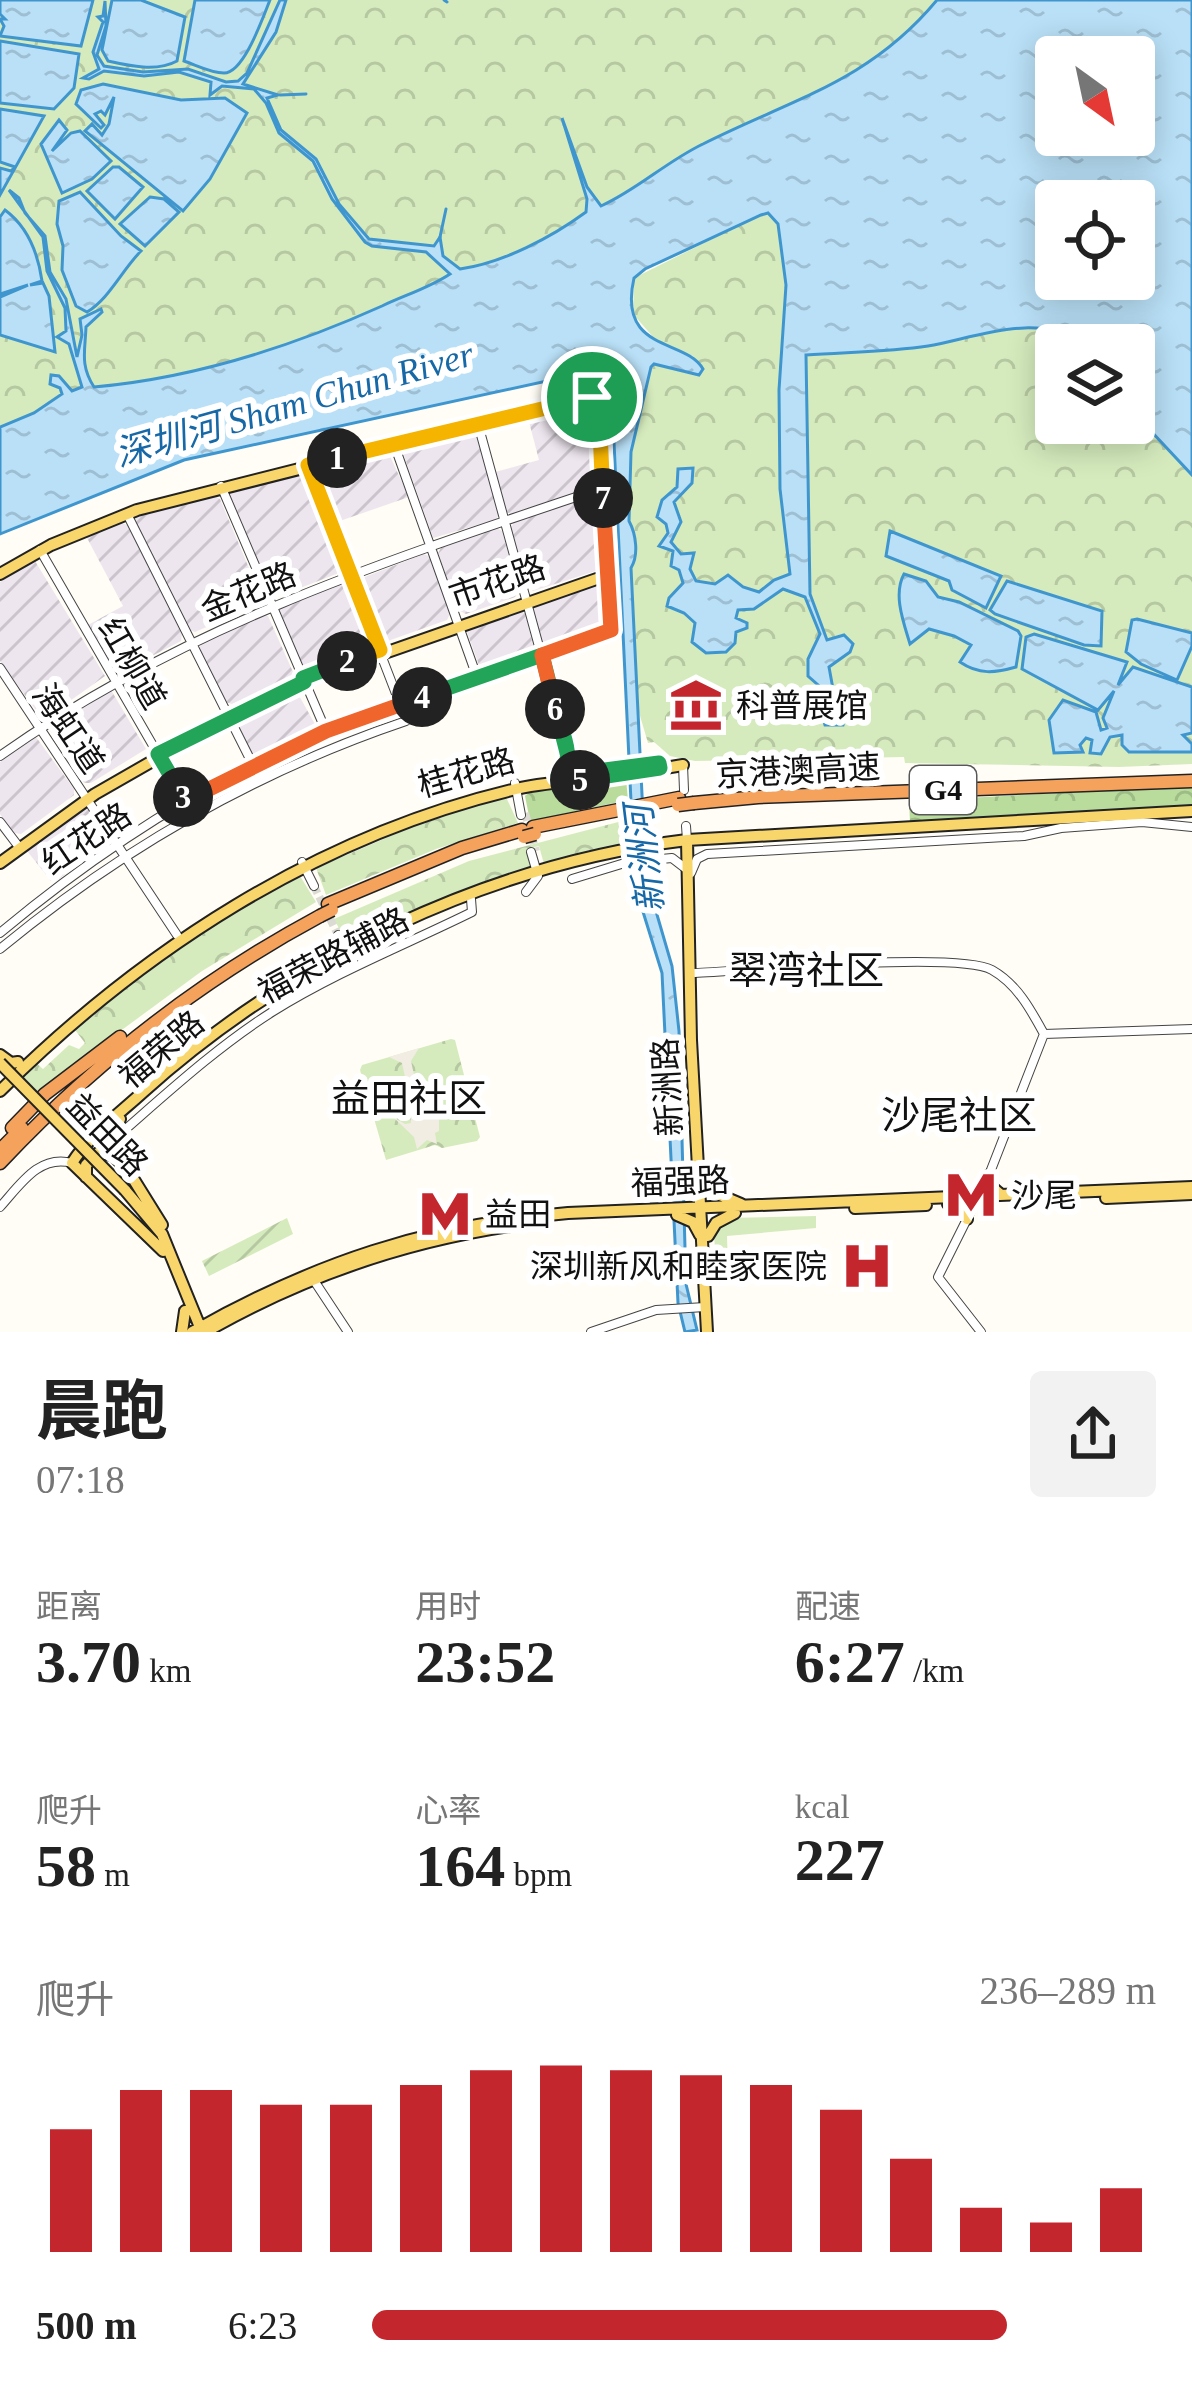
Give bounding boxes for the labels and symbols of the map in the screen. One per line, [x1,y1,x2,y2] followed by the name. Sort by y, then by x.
[1035,36,1155,156] north arrow
[110,333,479,474] water label: 深圳河 Sham Chun River
[541,346,643,448] pin
[307,428,367,488] pin: 1
[573,468,633,528] pin: 7
[445,549,550,615] street label: 市花路
[196,556,301,628] street label: 金花路
[92,612,172,715] street label: 红柳道
[317,631,377,691] pin: 2
[392,667,452,727] pin: 4
[667,676,725,734] museum icon: 科普展馆
[26,677,111,780] street label: 海虹道
[525,679,585,739] pin: 6
[736,688,868,724] place label: 科普展馆
[414,742,519,804] street label: 桂花路
[715,749,881,793] street label: 京港澳高速
[550,750,610,810] pin: 5
[910,766,976,814] road number: G4
[153,767,213,827] pin: 3
[35,796,138,881] street label: 红花路
[618,797,671,915] water label: 新洲河
[252,901,415,1011] street label: 福荣路辅路
[728,949,884,992] district label: 翠湾社区
[112,1004,211,1095] street label: 福荣路
[647,1037,689,1137] street label: 新洲路
[331,1077,487,1120] district label: 益田社区
[60,1087,155,1183] street label: 益田路
[881,1094,1037,1137] district label: 沙尾社区
[630,1162,730,1202] street label: 福强路
[942,1166,1000,1224] metro station icon: 沙尾
[1011,1178,1077,1214] place label: 沙尾
[416,1185,474,1243] metro station icon: 益田
[485,1197,551,1233] place label: 益田
[838,1237,896,1295] hospital icon: 深圳新风和睦家医院
[530,1249,827,1285] place label: 深圳新风和睦家医院

